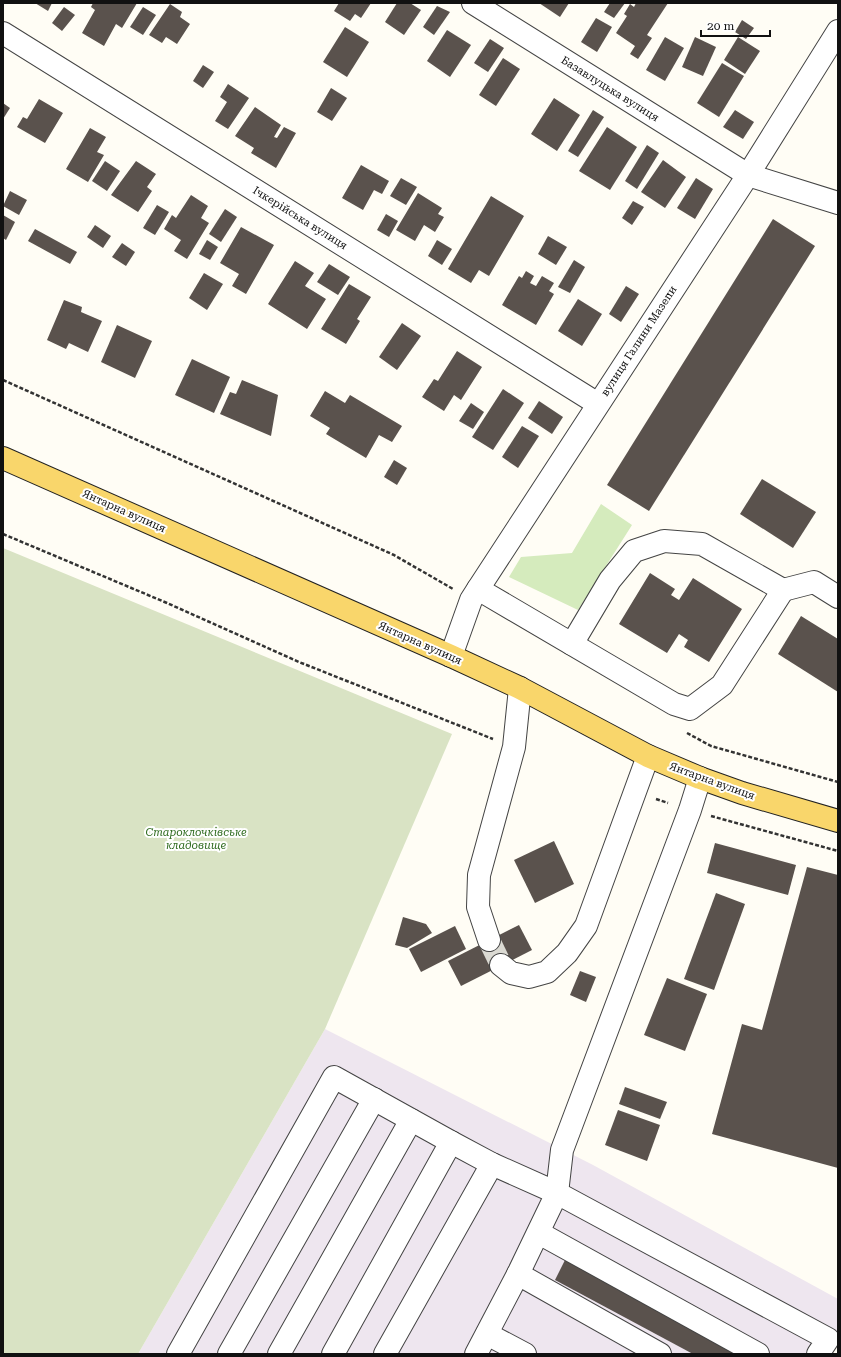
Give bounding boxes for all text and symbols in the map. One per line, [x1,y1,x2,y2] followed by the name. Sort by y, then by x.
[701,12,770,38] scale bar
[707,19,734,33] text: 20 m
[559,54,661,124] street label: Базавлуцька вулиця
[250,184,350,252] street label: Ічкерійська вулиця
[598,283,680,399] street label: вулиця Галини Мазепи
[80,487,168,535] street label: Янтарна вулиця
[376,619,464,667] street label: Янтарна вулиця
[667,759,757,803] street label: Янтарна вулиця
[145,826,247,852] park label: Староклочківське кладовище

